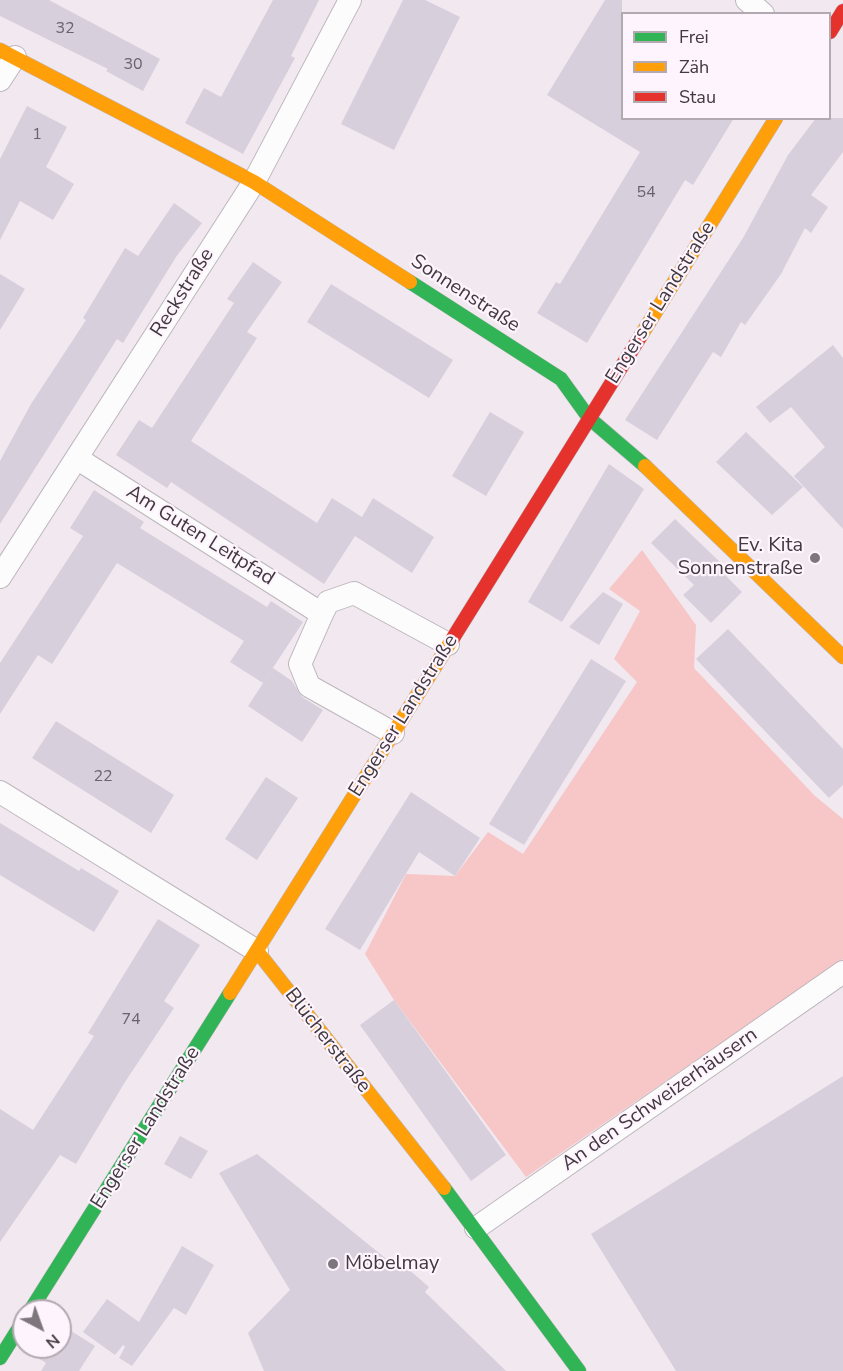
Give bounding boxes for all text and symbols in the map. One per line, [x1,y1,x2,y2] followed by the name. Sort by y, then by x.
[621,12,831,120] legend
[55,19,75,39] house number: 32
[679,25,709,49] text: Frei
[123,55,143,75] house number: 30
[679,55,709,79] text: Zäh
[679,85,716,109] text: Stau
[32,125,42,145] house number: 1
[636,183,656,203] house number: 54
[601,218,721,388] street label: Engerser Landstraße
[146,244,220,342] street label: Reckstraße
[406,250,524,338] street label: Sonnenstraße
[122,481,278,591] street label: Am Guten Leitpfad
[678,534,803,581] place label: Ev. Kita Sonnenstraße
[808,551,822,565] marker: Ev. Kita Sonnenstraße
[344,631,464,801] street label: Engerser Landstraße
[93,767,113,787] house number: 22
[279,984,375,1098] street label: Blücherstraße
[121,1010,141,1030] house number: 74
[557,1023,763,1177] street label: An den Schweizerhäusern
[86,1043,206,1213] street label: Engerser Landstraße
[345,1252,439,1276] place label: Möbelmay
[326,1257,340,1271] marker: Möbelmay
[12,1299,72,1359] north arrow
[41,1329,64,1353] text: N

